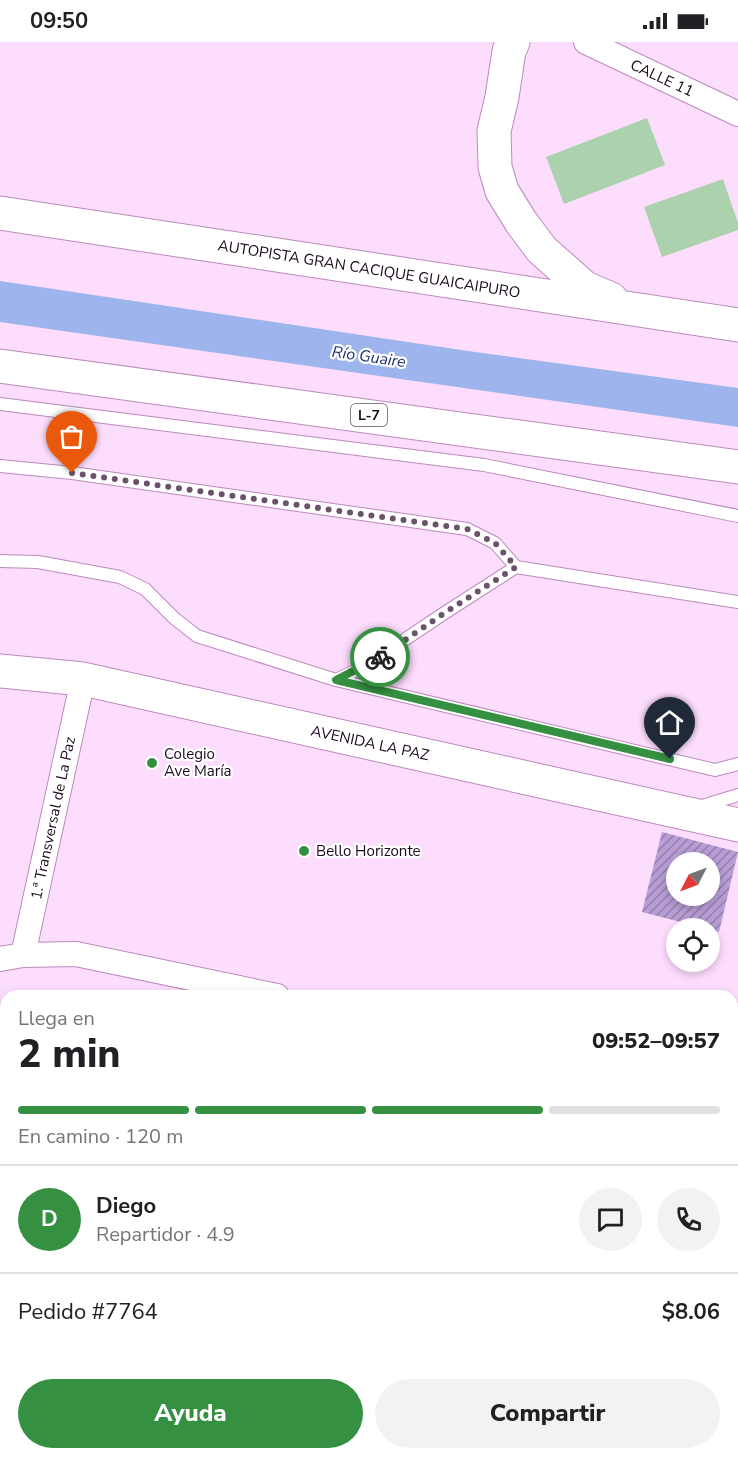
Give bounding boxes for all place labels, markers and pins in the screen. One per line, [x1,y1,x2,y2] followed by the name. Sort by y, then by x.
[46,411,97,473] pin
[644,697,695,759] pin
[164,744,232,781] place label: Colegio Ave María
[145,756,159,770] marker: Colegio Ave María
[316,841,421,861] place label: Bello Horizonte
[297,844,311,858] marker: Bello Horizonte

